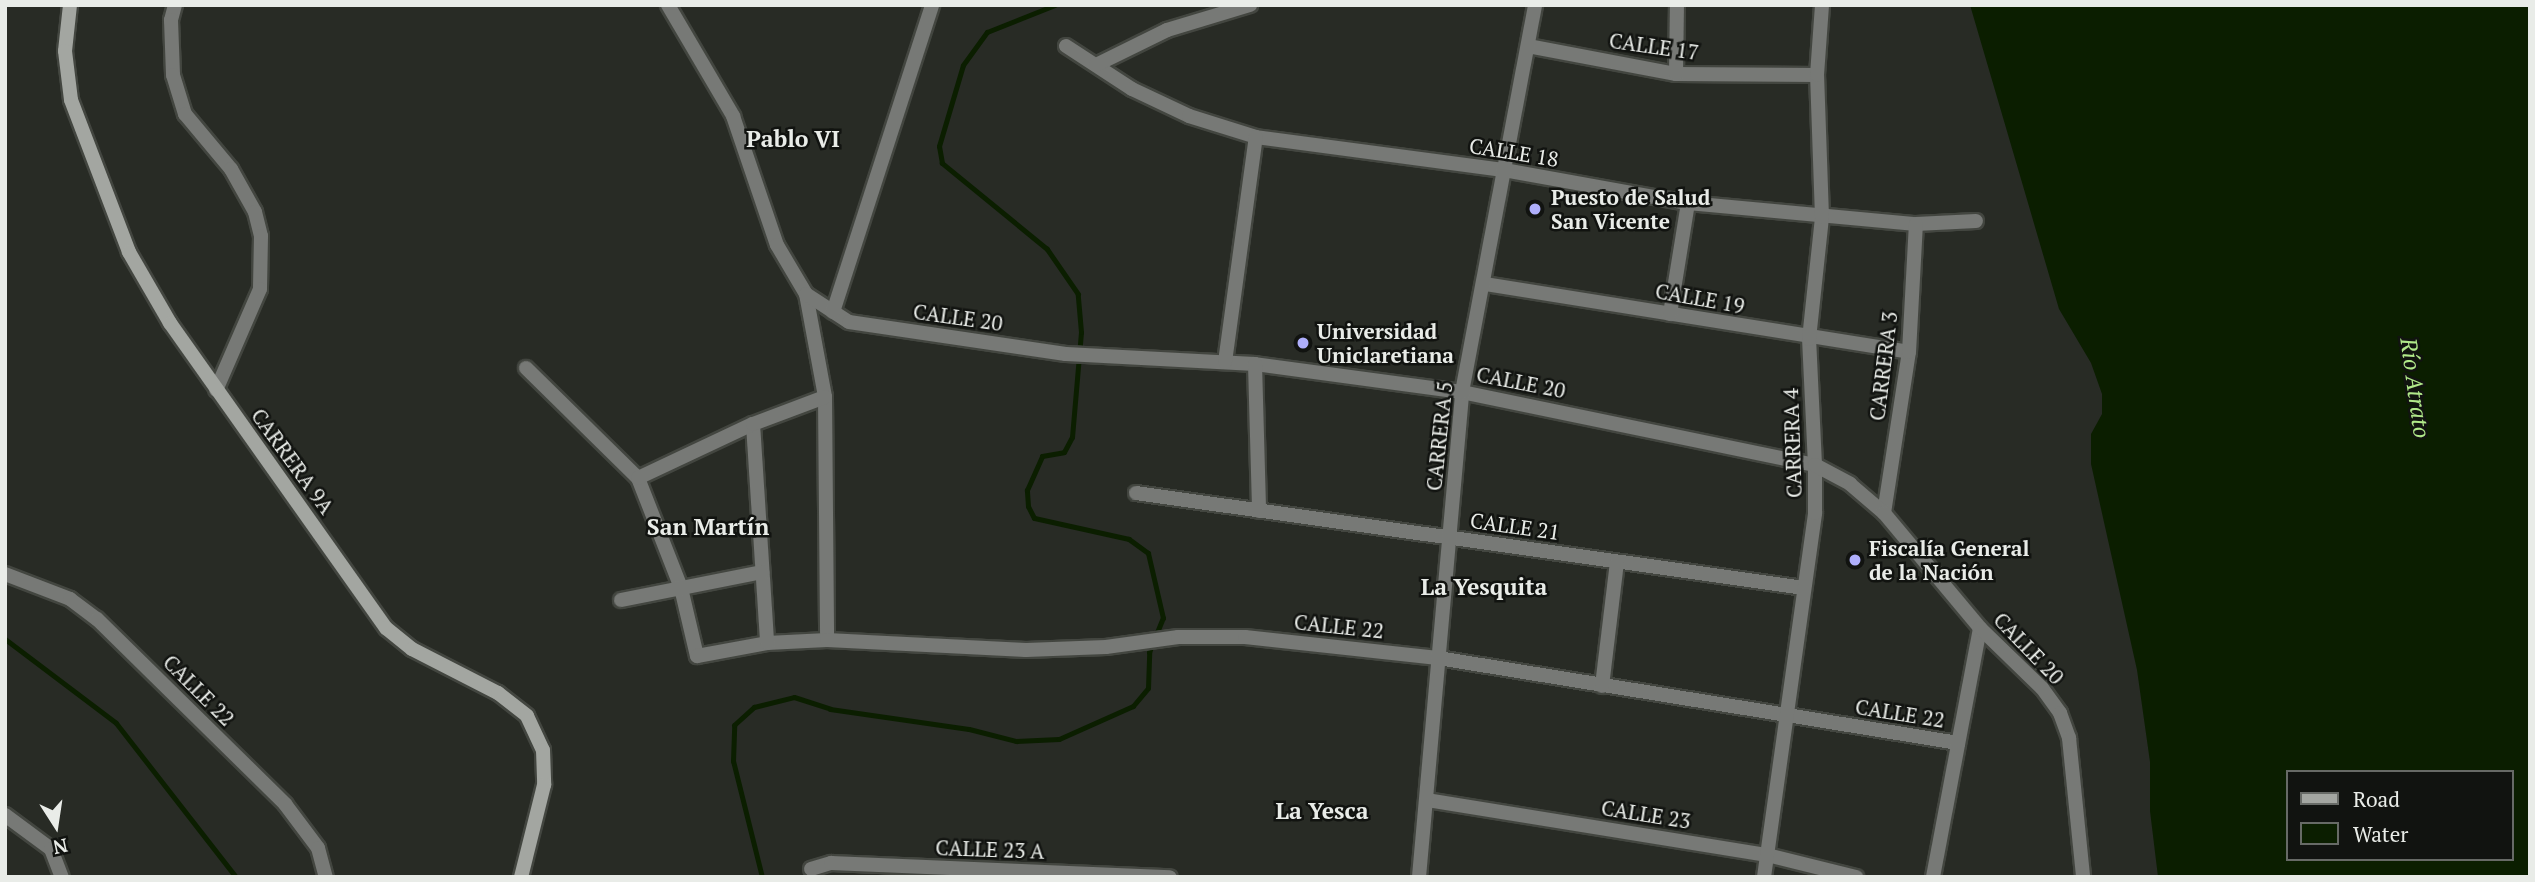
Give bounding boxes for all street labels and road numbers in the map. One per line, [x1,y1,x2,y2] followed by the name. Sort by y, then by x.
[1608,27,1700,65] street label: CALLE 17
[1468,133,1560,171] street label: CALLE 18
[1653,278,1747,318] street label: CALLE 19
[912,298,1004,336] street label: CALLE 20
[1864,310,1902,422] street label: CARRERA 3
[1474,361,1568,403] street label: CALLE 20
[1421,380,1457,492] street label: CARRERA 5
[1777,387,1807,499] street label: CARRERA 4
[246,403,340,519] street label: CARRERA 9A
[1469,507,1561,545] street label: CALLE 21
[1989,607,2069,689] street label: CALLE 20
[1293,609,1385,643] street label: CALLE 22
[158,649,240,731] street label: CALLE 22
[1854,694,1946,732] street label: CALLE 22
[1600,795,1692,833] street label: CALLE 23
[935,834,1045,864] street label: CALLE 23 A

